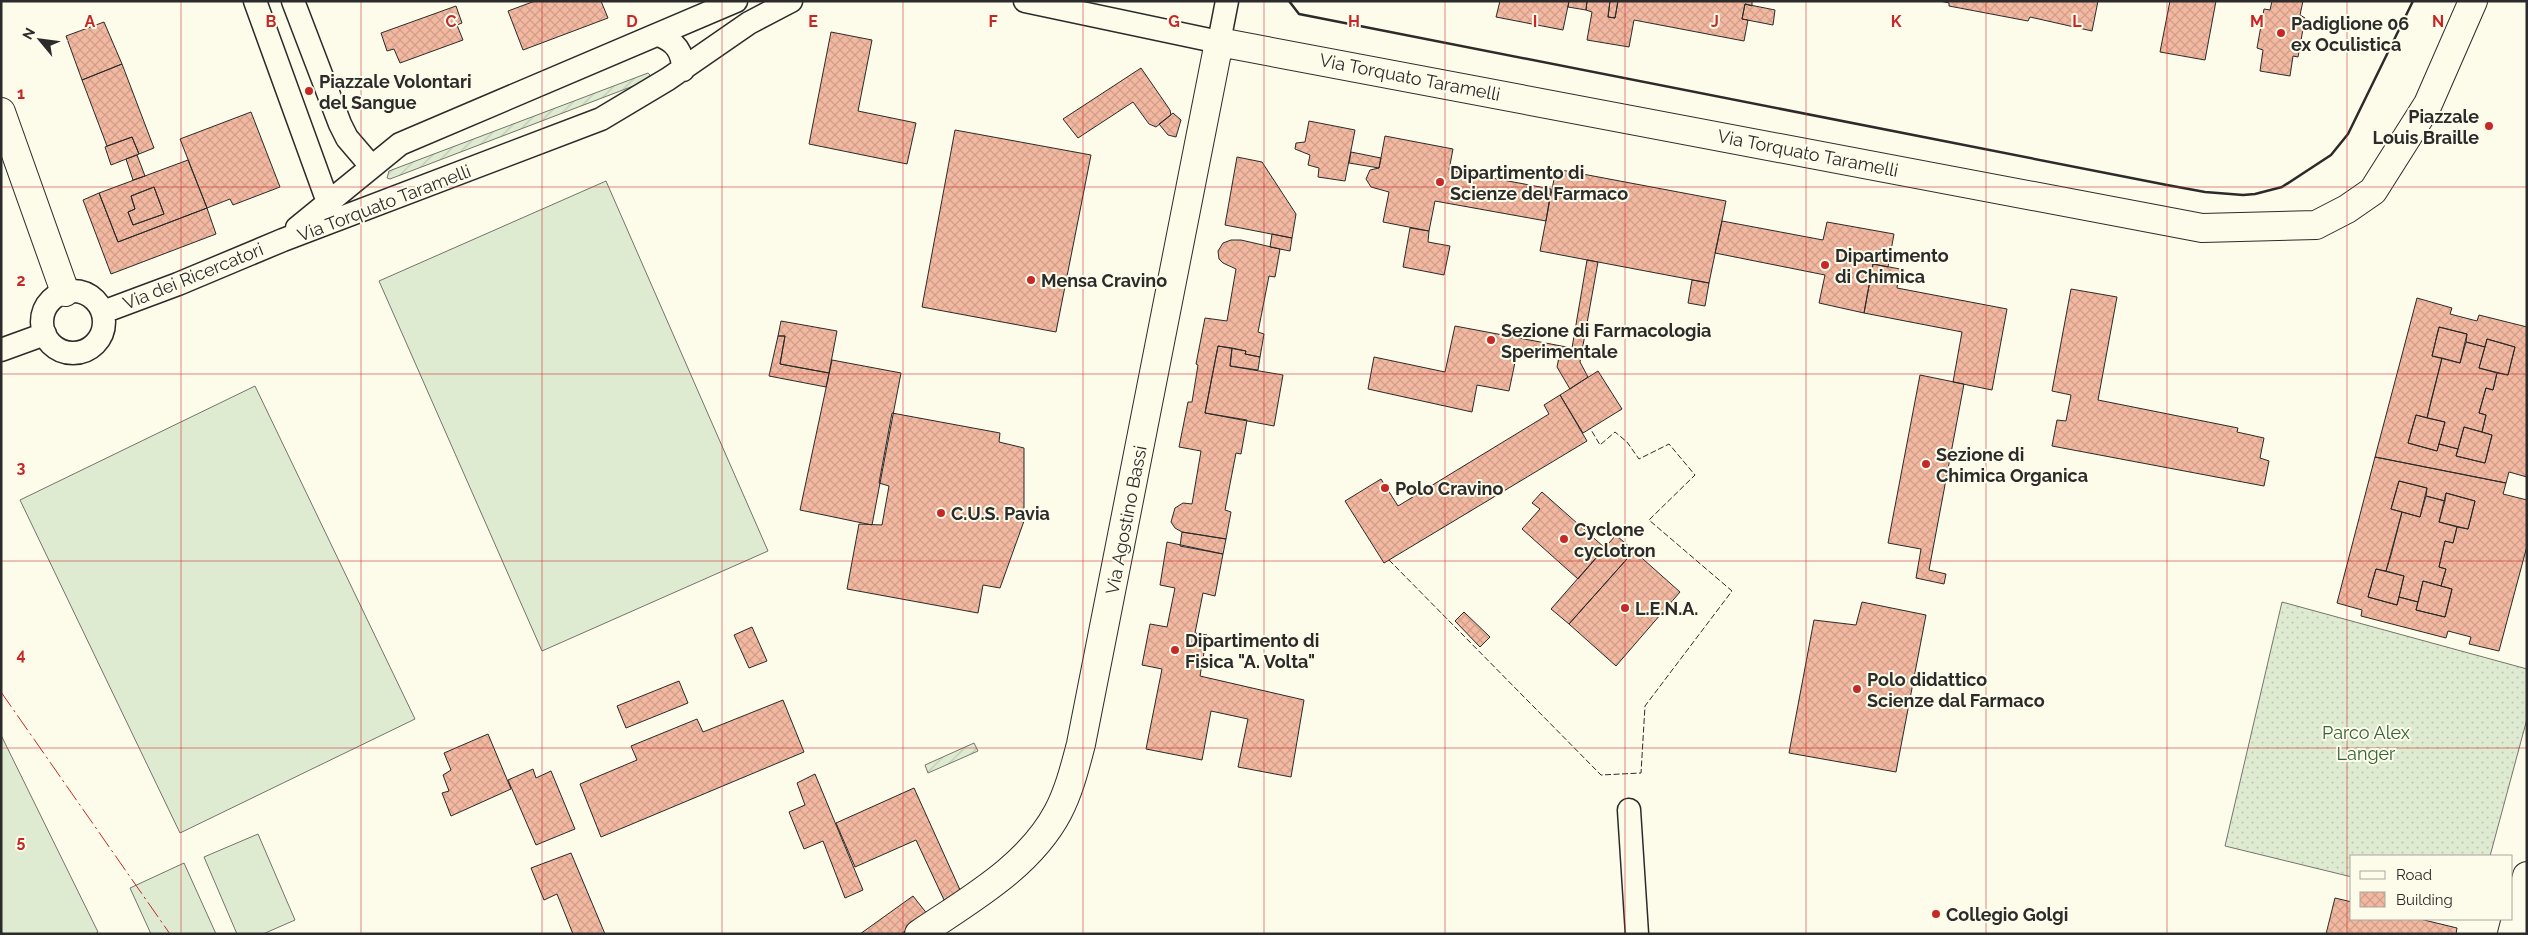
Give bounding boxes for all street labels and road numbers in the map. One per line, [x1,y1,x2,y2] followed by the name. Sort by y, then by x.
[1318,49,1502,105] street label: Via Torquato Taramelli
[1716,125,1900,181] street label: Via Torquato Taramelli
[294,160,474,246] street label: Via Torquato Taramelli
[120,238,266,314] street label: Via dei Ricercatori
[1101,444,1151,596] street label: Via Agostino Bassi

